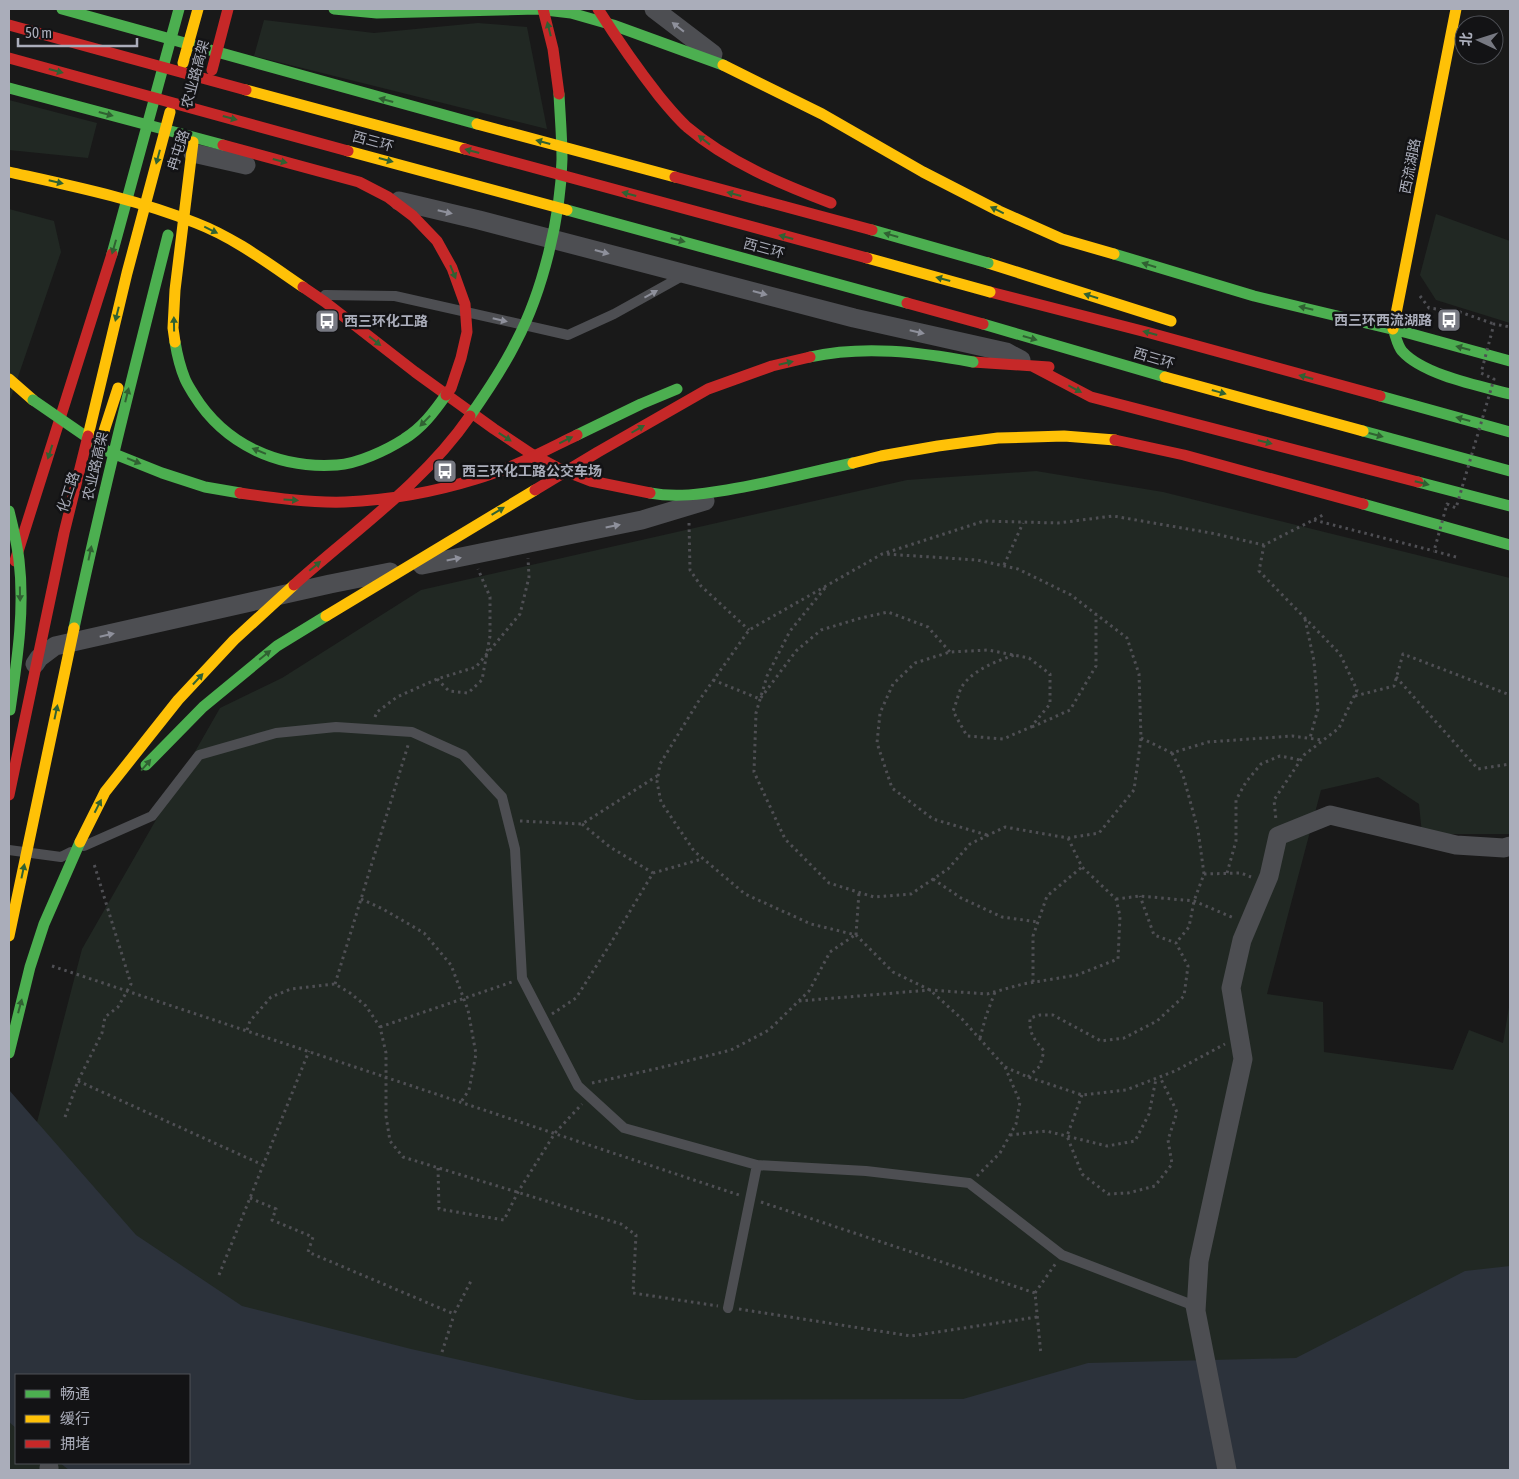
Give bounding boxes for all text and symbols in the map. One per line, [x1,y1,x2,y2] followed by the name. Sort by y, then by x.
[18,15,136,47] scale bar
[1454,15,1504,65] north arrow
[545,21,553,36] one-way arrow
[672,22,685,33] one-way arrow
[25,24,52,41] text: 50 m
[1458,32,1475,47] text: 北
[178,38,212,110] street label: 农业路高架
[48,67,63,75] one-way arrow
[379,95,394,103] one-way arrow
[99,110,114,118] one-way arrow
[222,114,237,122] one-way arrow
[164,128,192,172] street label: 冉屯路
[351,128,395,154] street label: 西三环
[698,134,711,145] one-way arrow
[1397,137,1423,195] street label: 西流湖路
[536,138,551,146] one-way arrow
[465,146,480,154] one-way arrow
[154,150,162,165] one-way arrow
[273,157,288,165] one-way arrow
[379,157,394,165] one-way arrow
[49,178,64,186] one-way arrow
[622,189,637,197] one-way arrow
[726,189,741,197] one-way arrow
[989,206,1004,214] one-way arrow
[437,208,452,216] one-way arrow
[204,227,218,235] one-way arrow
[883,231,898,239] one-way arrow
[778,232,793,240] one-way arrow
[742,235,786,261] street label: 西三环
[671,237,686,245] one-way arrow
[109,239,117,254] one-way arrow
[595,249,610,257] one-way arrow
[1142,260,1157,268] one-way arrow
[450,265,458,279] one-way arrow
[935,275,950,283] one-way arrow
[645,289,658,298] one-way arrow
[752,290,767,298] one-way arrow
[1083,291,1098,299] one-way arrow
[1298,304,1313,312] one-way arrow
[113,307,121,322] one-way arrow
[1436,307,1462,333] bus stop icon: 西三环西流湖路
[314,308,340,334] bus stop icon: 西三环化工路
[1334,312,1432,328] place label: 西三环西流湖路
[344,313,428,329] place label: 西三环化工路
[170,316,178,332] one-way arrow
[493,316,508,324] one-way arrow
[910,328,925,336] one-way arrow
[1142,329,1157,337] one-way arrow
[1022,334,1037,342] one-way arrow
[368,335,381,346] one-way arrow
[1456,343,1471,351] one-way arrow
[1132,345,1176,371] street label: 西三环
[778,359,793,367] one-way arrow
[1299,373,1314,381] one-way arrow
[1068,385,1082,393] one-way arrow
[123,387,131,402] one-way arrow
[1212,389,1227,397] one-way arrow
[419,415,431,427] one-way arrow
[1456,415,1471,423] one-way arrow
[631,424,645,433] one-way arrow
[79,430,111,502] street label: 农业路高架
[1369,431,1384,439] one-way arrow
[499,432,512,442] one-way arrow
[559,436,573,444] one-way arrow
[1257,438,1272,446] one-way arrow
[46,445,54,460] one-way arrow
[252,447,266,455] one-way arrow
[127,458,141,466] one-way arrow
[432,458,458,484] bus stop icon: 西三环化工路公交车场
[462,463,602,479] place label: 西三环化工路公交车场
[54,470,82,514] street label: 化工路
[1414,479,1430,487] one-way arrow
[284,496,300,504] one-way arrow
[492,507,505,516] one-way arrow
[605,522,621,530] one-way arrow
[86,545,94,560] one-way arrow
[446,554,462,562] one-way arrow
[308,561,321,572] one-way arrow
[16,586,24,602] one-way arrow
[99,631,115,639] one-way arrow
[258,650,271,661] one-way arrow
[192,673,204,685] one-way arrow
[53,703,61,719] one-way arrow
[140,760,152,772] one-way arrow
[94,799,102,813] one-way arrow
[19,862,27,878] one-way arrow
[16,998,24,1013] one-way arrow
[15,1374,190,1464] legend
[60,1385,90,1402] text: 畅通
[60,1410,90,1427] text: 缓行
[60,1435,90,1452] text: 拥堵

